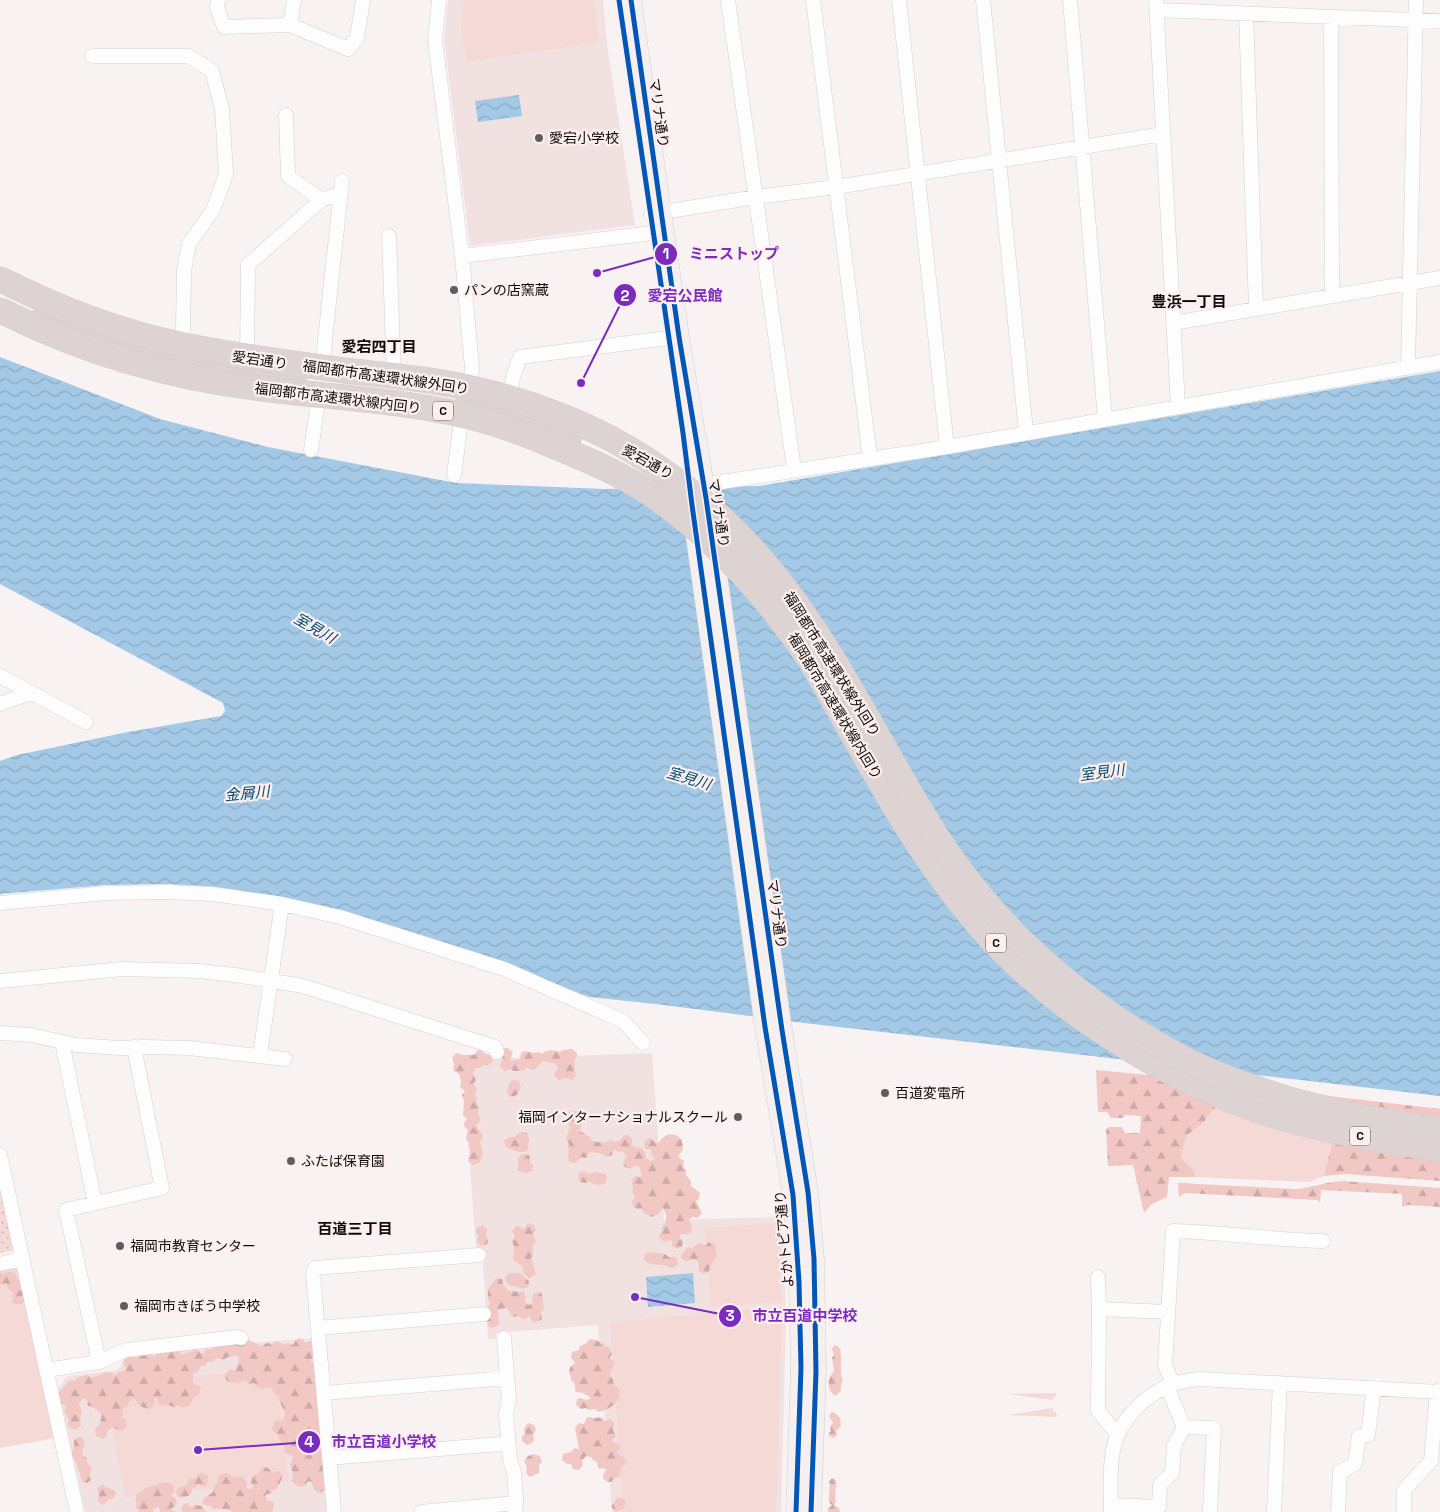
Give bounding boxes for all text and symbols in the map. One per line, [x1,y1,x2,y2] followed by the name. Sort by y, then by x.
[645,77,673,149] street label: マリナ通り
[549,129,619,147] place label: 愛宕小学校
[533,132,545,144] marker: 愛宕小学校
[654,239,789,269] callout: ミニストップ
[663,244,669,263] text: 1
[689,244,779,263] text: ミニストップ
[612,280,732,310] callout: 愛宕公民館
[464,281,549,299] place label: パンの店窯蔵
[448,284,460,296] marker: パンの店窯蔵
[621,286,630,305] text: 2
[647,286,723,305] text: 愛宕公民館
[1151,292,1227,311] district label: 豊浜一丁目
[341,337,417,356] district label: 愛宕四丁目
[231,347,289,373] street label: 愛宕通り
[302,356,470,398] street label: 福岡都市高速環状線外回り
[254,379,422,417] street label: 福岡都市高速環状線内回り
[433,402,453,421] road number: C
[619,441,677,483] street label: 愛宕通り
[705,477,733,549] street label: マリナ通り
[780,588,884,740] street label: 福岡都市高速環状線外回り
[291,609,341,648] water label: 室見川
[784,629,886,783] street label: 福岡都市高速環状線内回り
[1079,760,1127,784] water label: 室見川
[665,762,715,794] water label: 室見川
[224,781,272,804] water label: 金屑川
[763,878,791,950] street label: マリナ通り
[986,934,1006,952] road number: C
[895,1084,965,1102] place label: 百道変電所
[879,1087,891,1099] marker: 百道変電所
[518,1108,728,1126] place label: 福岡インターナショナルスクール
[732,1111,744,1123] marker: 福岡インターナショナルスクール
[1350,1126,1370,1146] road number: C
[301,1152,385,1170] place label: ふたば保育園
[285,1155,297,1167] marker: ふたば保育園
[771,1189,797,1289] street label: よかトピア通り
[317,1219,393,1238] district label: 百道三丁目
[130,1237,256,1255] place label: 福岡市教育センター
[114,1240,126,1252] marker: 福岡市教育センター
[134,1297,260,1315] place label: 福岡市きぼう中学校
[118,1300,130,1312] marker: 福岡市きぼう中学校
[718,1301,868,1331] callout: 市立百道中学校
[725,1306,735,1325] text: 3
[752,1306,858,1325] text: 市立百道中学校
[296,1427,446,1457] callout: 市立百道小学校
[304,1432,314,1451] text: 4
[331,1432,437,1451] text: 市立百道小学校

